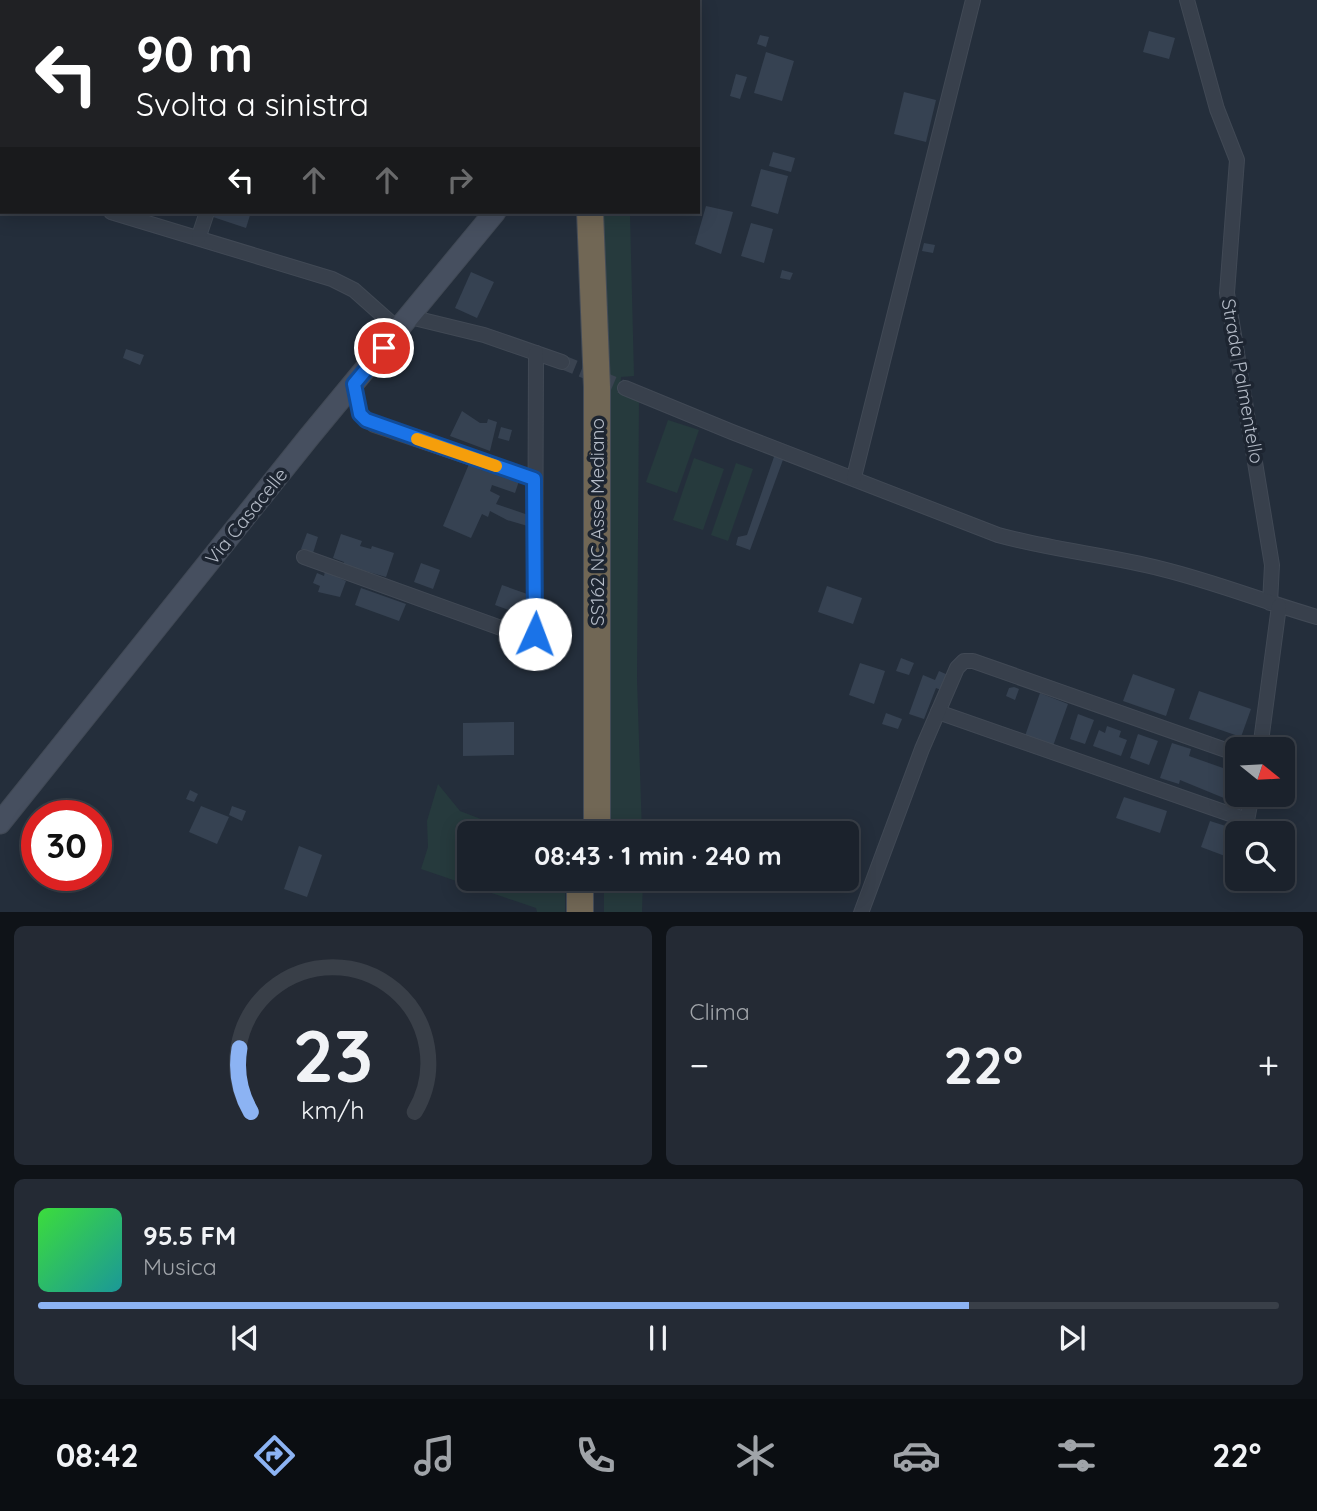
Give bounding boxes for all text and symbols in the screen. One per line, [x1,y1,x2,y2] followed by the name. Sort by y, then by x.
[136,23,253,84] text: 90 m
[21,28,112,119] icon: left
[136,84,369,124] text: Svolta a sinistra
[222,161,260,199] icon: left
[295,161,333,199] icon: ahead
[368,161,406,199] icon: ahead
[441,161,479,199] icon: right
[1217,297,1269,465] street label: Strada Palmentello
[354,318,414,378] pin
[365,329,403,367] icon: arrive
[585,418,609,626] street label: SS162 NC Asse Mediano
[200,463,292,569] street label: Via Casacelle
[498,597,572,671] position arrow
[1225,737,1295,807] north arrow
[1225,737,1295,891] map controls
[21,800,112,891] speed limit sign: 30
[1225,821,1295,891] button: search
[534,839,782,872] text: 08:43 · 1 min · 240 m
[690,997,750,1026] text: Clima
[292,1009,373,1100] text: 23
[944,1032,1023,1097] text: 22°
[690,1041,709,1089] text: −
[1258,1041,1279,1089] text: +
[301,1093,364,1124] text: km/h
[143,1219,236,1252] text: 95.5 FM
[143,1252,217,1281] text: Musica
[226,1319,264,1357] icon: previous
[639,1319,677,1357] icon: pause
[1053,1319,1091,1357] icon: next
[250,1431,299,1480] icon: directions
[410,1431,459,1480] icon: music
[571,1431,620,1480] icon: phone
[731,1431,780,1480] icon: climate
[892,1431,941,1480] icon: car
[1052,1431,1101,1480] icon: filters
[56,1435,139,1475] text: 08:42
[1212,1435,1261,1475] text: 22°

